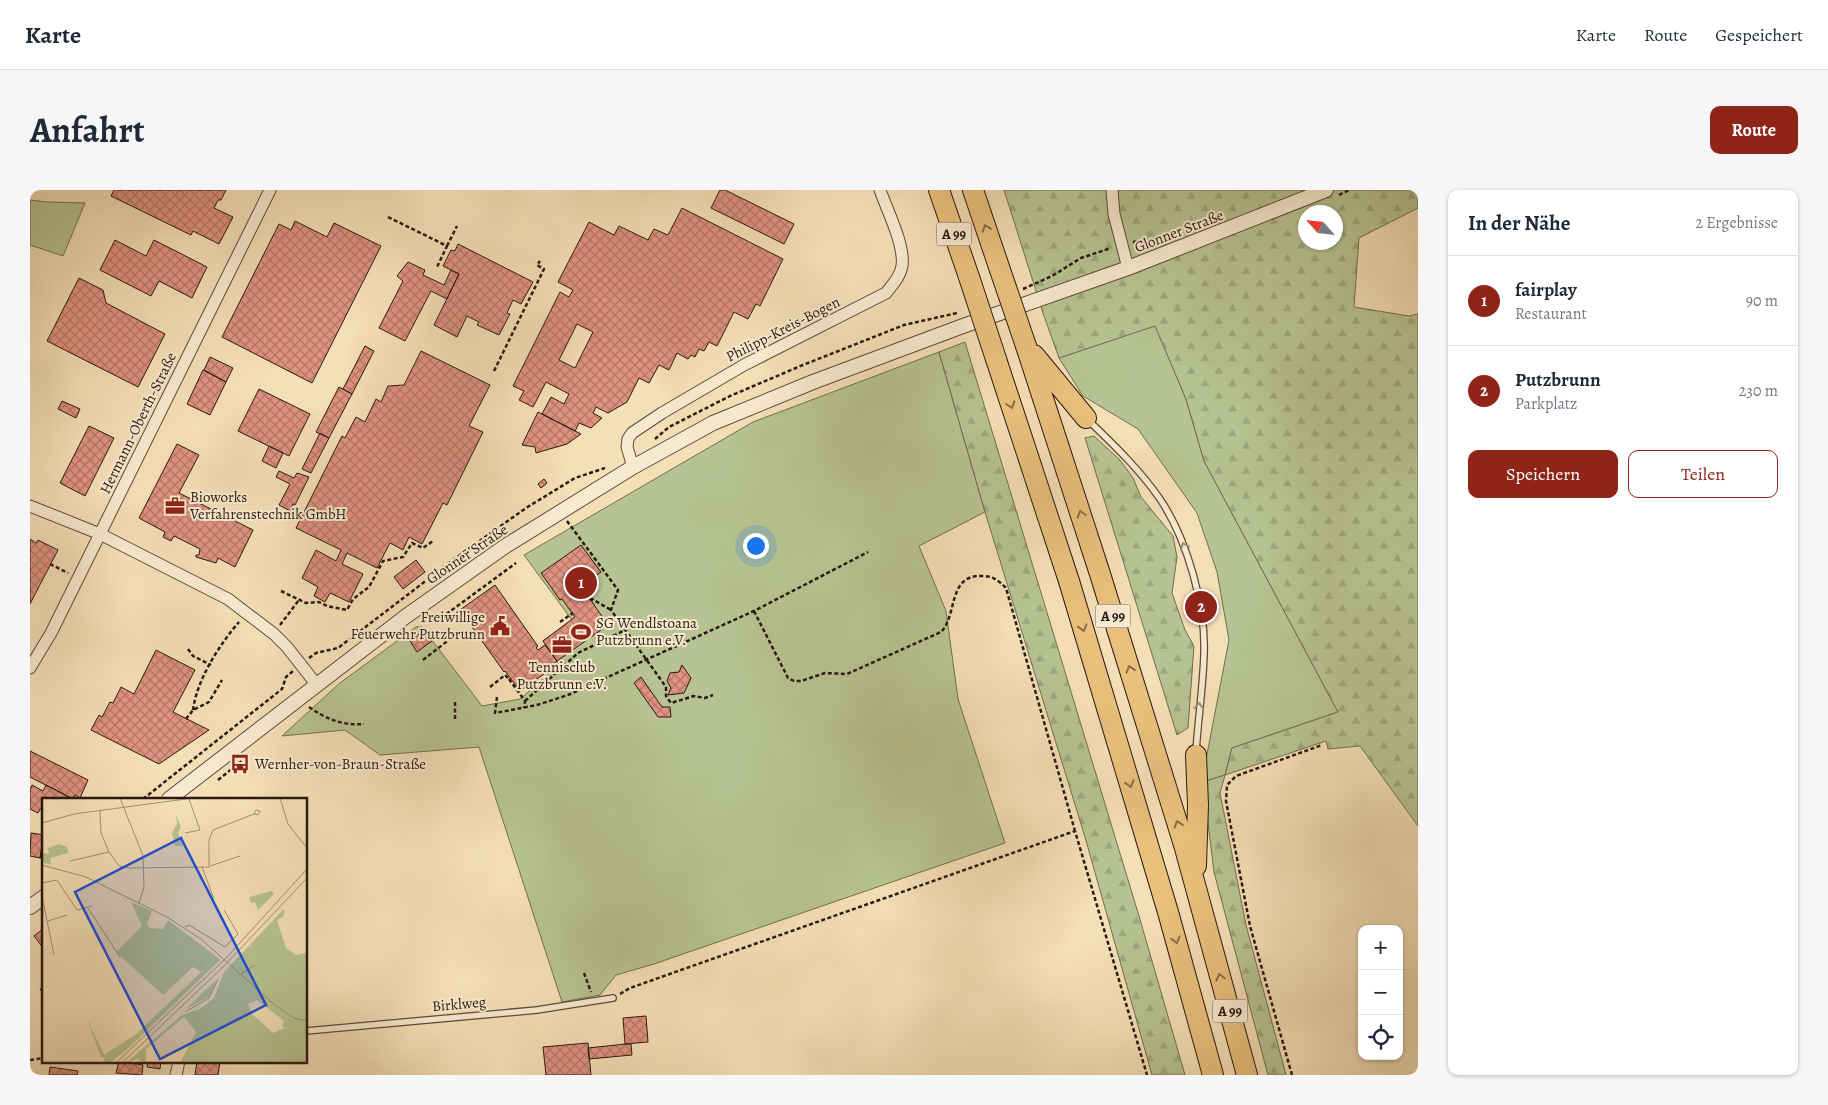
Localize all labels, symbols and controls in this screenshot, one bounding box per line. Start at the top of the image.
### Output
text: Karte [25,19,81,51]
text: Karte [1576,23,1616,47]
text: Route [1644,23,1687,47]
text: Gespeichert [1715,23,1803,47]
text: Anfahrt [30,106,145,154]
button: Route [1710,106,1798,154]
street label: Glonner Straße [1132,205,1227,257]
north arrow [1298,205,1343,250]
text: In der Nähe [1468,209,1570,237]
text: 2 Ergebnisse [1696,212,1778,234]
road number: A 99 [936,223,972,246]
one-way arrow [982,225,992,233]
text: fairplay [1515,277,1577,303]
text: 1 [1481,290,1487,312]
text: 90 m [1746,290,1778,312]
street label: Philipp-Kreis-Bogen [723,292,843,366]
text: Restaurant [1515,303,1587,325]
street label: Hermann-Oberth-Straße [95,349,181,497]
text: Putzbrunn [1515,367,1601,393]
text: 2 [1480,380,1488,402]
text: 230 m [1739,380,1778,402]
text: Parkplatz [1515,393,1577,415]
one-way arrow [1005,400,1015,409]
button: Speichern [1468,450,1618,498]
button: Teilen [1628,450,1778,498]
place label: Bioworks Verfahrenstechnik GmbH [189,487,347,524]
office icon: Bioworks Verfahrenstechnik GmbH [164,495,186,517]
one-way arrow [1077,510,1087,519]
street label: Glonner Straße [422,519,512,589]
your location [743,533,769,559]
one-way arrow [1179,542,1190,551]
pin: 1 [565,564,597,602]
pin: 2 [1185,588,1217,626]
road number: A 99 [1096,604,1130,628]
place label: Freiwillige Feuerwehr Putzbrunn [351,607,485,644]
place label: SG Wendlstoana Putzbrunn e.V. [596,613,697,650]
public building icon: Freiwillige Feuerwehr Putzbrunn [489,615,511,637]
sports icon: SG Wendlstoana Putzbrunn e.V. [570,621,592,643]
one-way arrow [1078,624,1088,632]
office icon: Tennisclub Putzbrunn e.V. [551,634,573,656]
place label: Tennisclub Putzbrunn e.V. [517,657,607,694]
one-way arrow [1125,665,1135,674]
one-way arrow [1193,702,1204,710]
bus stop icon: Wernher-von-Braun-Straße [229,753,251,775]
place label: Wernher-von-Braun-Straße [254,754,426,774]
one-way arrow [1124,779,1134,787]
inset map [42,798,308,1062]
one-way arrow [1173,821,1183,829]
map controls [1358,925,1403,1060]
button: + [1358,925,1403,970]
one-way arrow [1170,935,1181,944]
button: − [1358,970,1403,1015]
one-way arrow [1216,974,1226,982]
street label: Birklweg [431,992,487,1016]
road number: A 99 [1212,999,1248,1022]
button: locate [1358,1015,1403,1060]

